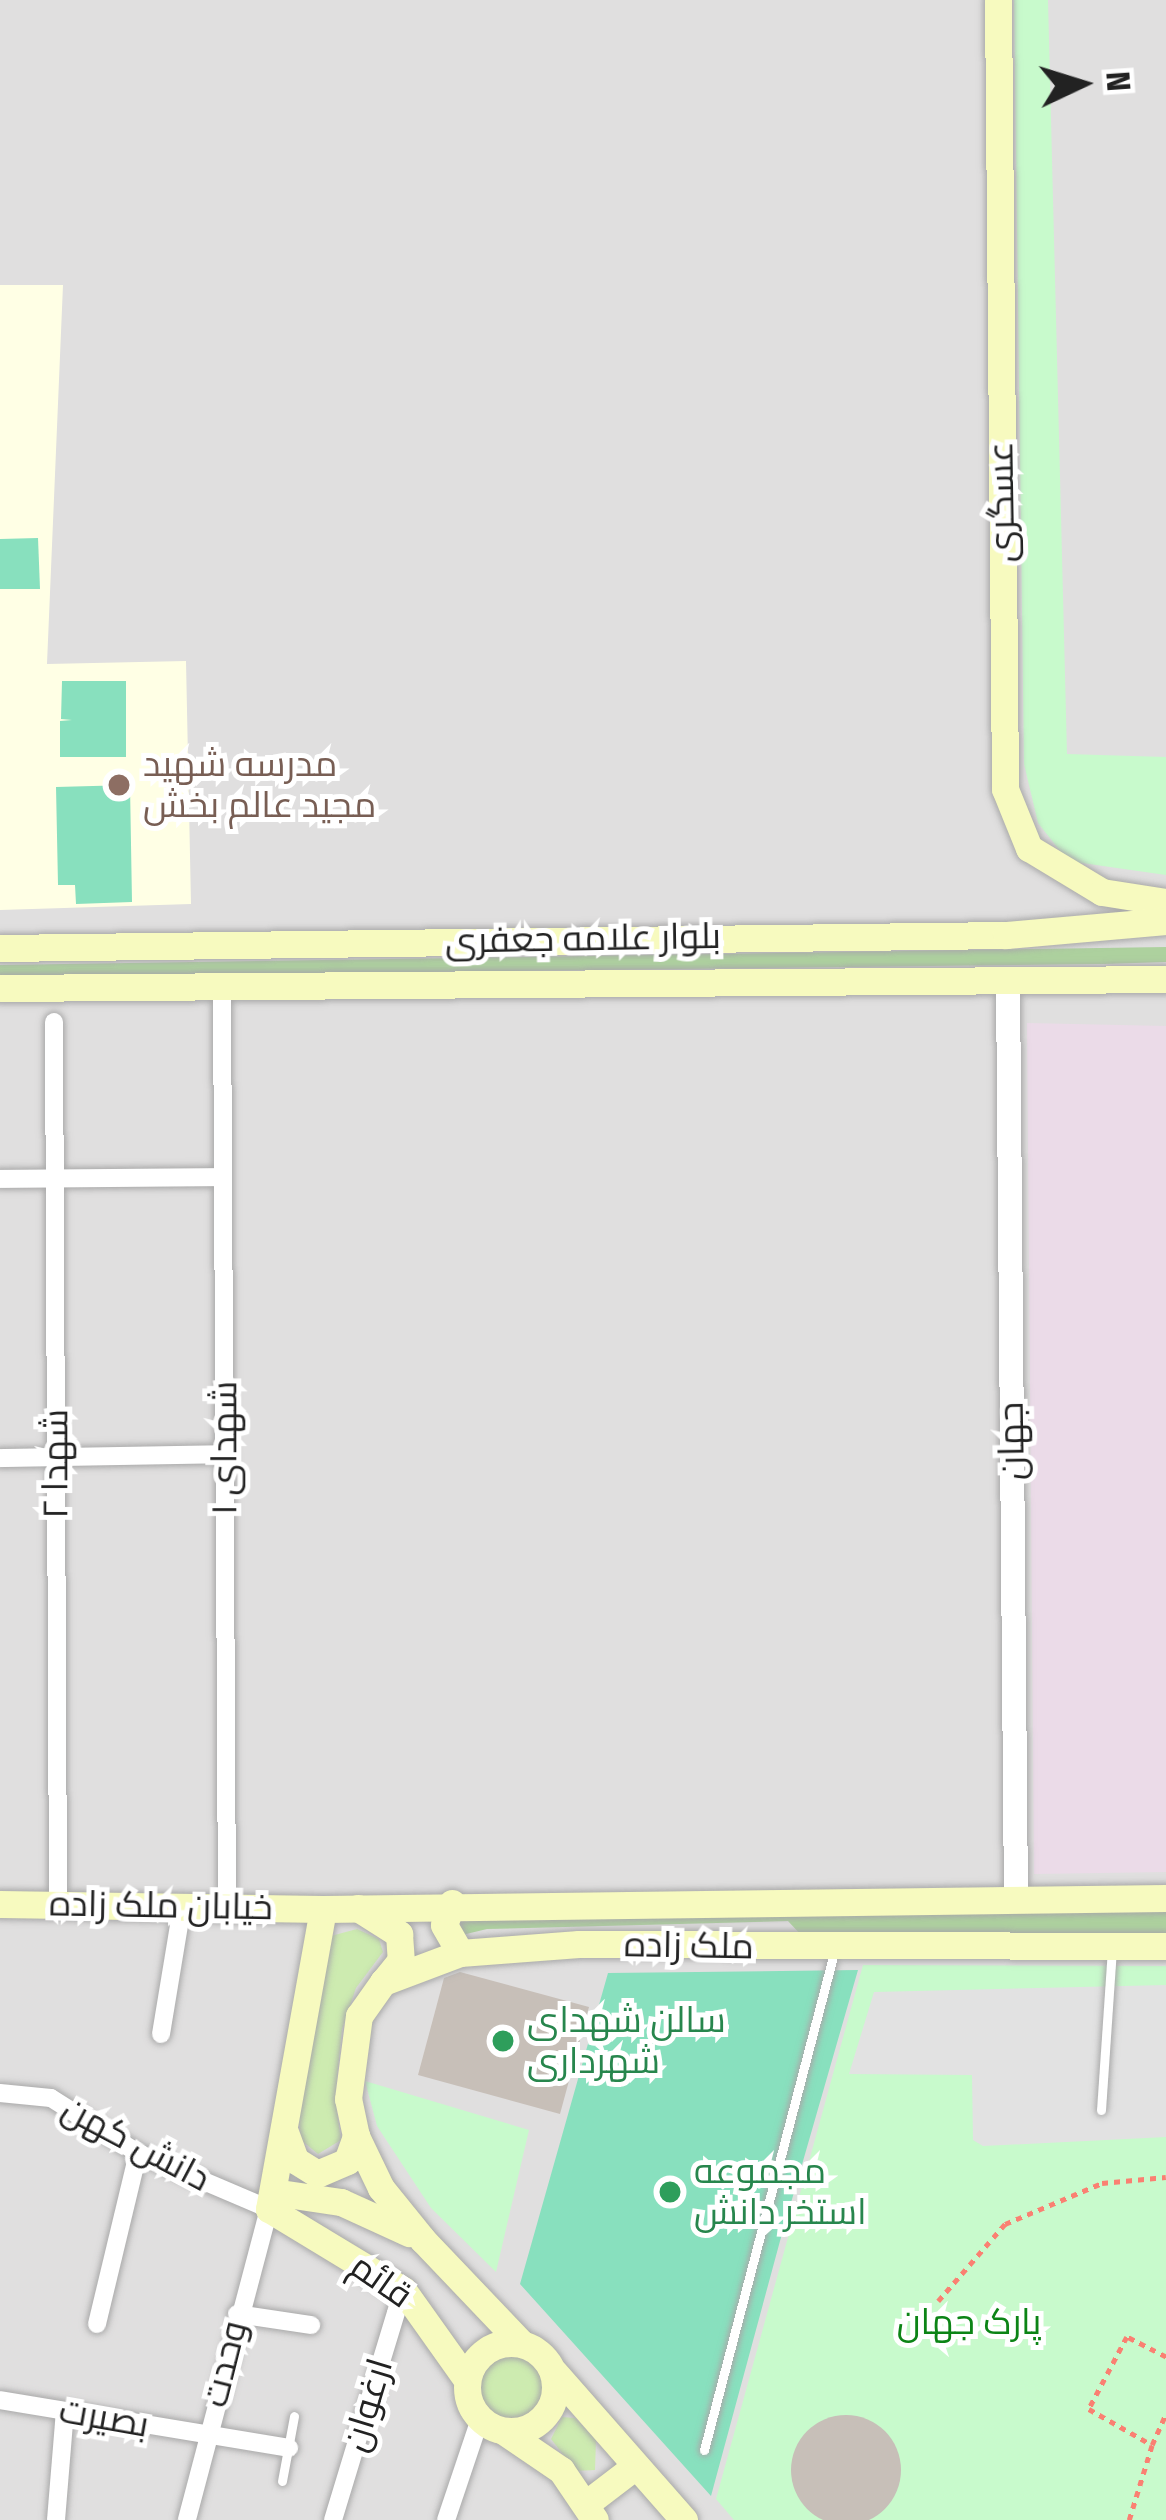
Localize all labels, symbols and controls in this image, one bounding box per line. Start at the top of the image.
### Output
north arrow [1022,24,1142,144]
text: N [1097,70,1139,93]
street label: عسگری [979,441,1025,563]
place label: مدرسه شهید مجید عالم بخش [143,742,376,827]
marker: مدرسه شهید مجید عالم بخش [106,772,132,798]
street label: بلوار علامه جعفری [445,915,721,963]
street label: شهدای ۱ [203,1381,247,1515]
street label: جهان [990,1401,1034,1481]
street label: شهدا ۲ [34,1409,78,1519]
street label: خیابان ملک زاده [49,1882,273,1930]
street label: ملک زاده [624,1923,754,1969]
place label: سالن شهدای شهرداری [527,1998,726,2083]
marker: سالن شهدای شهرداری [490,2028,516,2054]
street label: دانش کهن [55,2087,217,2201]
place label: مجموعه استخر دانش [694,2149,867,2234]
marker: مجموعه استخر دانش [657,2179,683,2205]
street label: قائم [342,2244,420,2318]
park label: پارک جهان [897,2301,1041,2345]
street label: وحدت [193,2316,257,2412]
street label: ارغوان [333,2353,403,2457]
street label: بصیرت [56,2389,152,2447]

